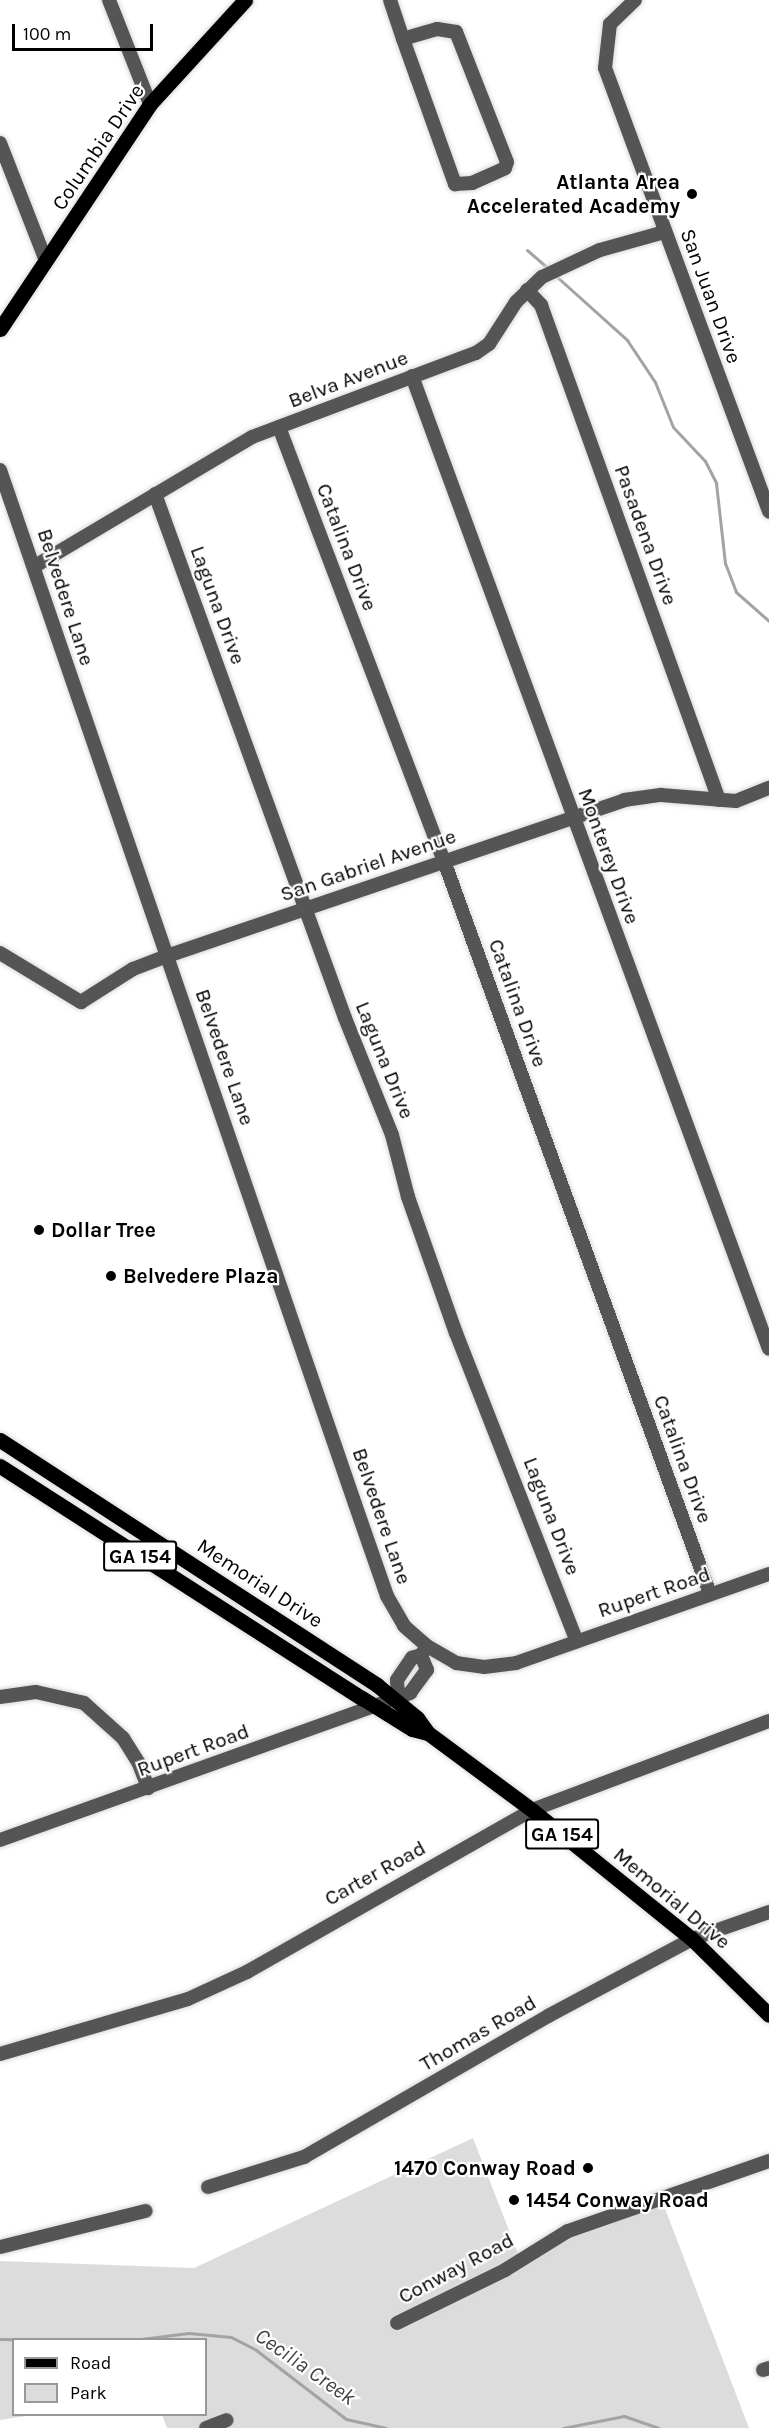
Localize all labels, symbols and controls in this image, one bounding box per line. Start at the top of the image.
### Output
scale bar [15,12,156,50]
text: 100 m [23,23,71,45]
street label: Columbia Drive [46,79,150,215]
place label: Atlanta Area Accelerated Academy [467,169,680,219]
marker: Atlanta Area Accelerated Academy [685,187,699,201]
street label: San Juan Drive [675,225,747,367]
street label: Belva Avenue [285,345,411,413]
street label: Pasadena Drive [609,461,683,609]
street label: Catalina Drive [311,480,383,614]
street label: Belvedere Lane [32,525,100,669]
street label: Laguna Drive [185,542,251,668]
street label: Monterey Drive [573,785,645,927]
street label: San Gabriel Avenue [277,823,459,907]
street label: Catalina Drive [483,936,553,1070]
street label: Belvedere Lane [190,986,260,1128]
street label: Laguna Drive [350,998,420,1122]
place label: Dollar Tree [51,1217,156,1243]
marker: Dollar Tree [32,1223,46,1237]
place label: Belvedere Plaza [123,1263,278,1289]
marker: Belvedere Plaza [104,1269,118,1283]
street label: Catalina Drive [648,1392,718,1526]
street label: Belvedere Lane [347,1445,417,1587]
street label: Laguna Drive [518,1454,586,1578]
street label: Memorial Drive [192,1533,328,1633]
road number: GA 154 [102,1539,178,1573]
street label: Rupert Road [594,1561,714,1623]
street label: Rupert Road [134,1718,252,1782]
road number: GA 154 [524,1817,600,1851]
street label: Carter Road [320,1835,430,1911]
street label: Memorial Drive [608,1842,736,1954]
street label: Thomas Road [415,1990,541,2076]
place label: 1470 Conway Road [394,2155,576,2181]
marker: 1470 Conway Road [581,2161,595,2175]
place label: 1454 Conway Road [526,2187,709,2213]
marker: 1454 Conway Road [507,2193,521,2207]
street label: Conway Road [394,2227,518,2309]
water label: Cecilia Creek [250,2323,360,2411]
legend [12,2338,207,2416]
text: Road [70,2352,111,2374]
text: Park [70,2382,107,2404]

